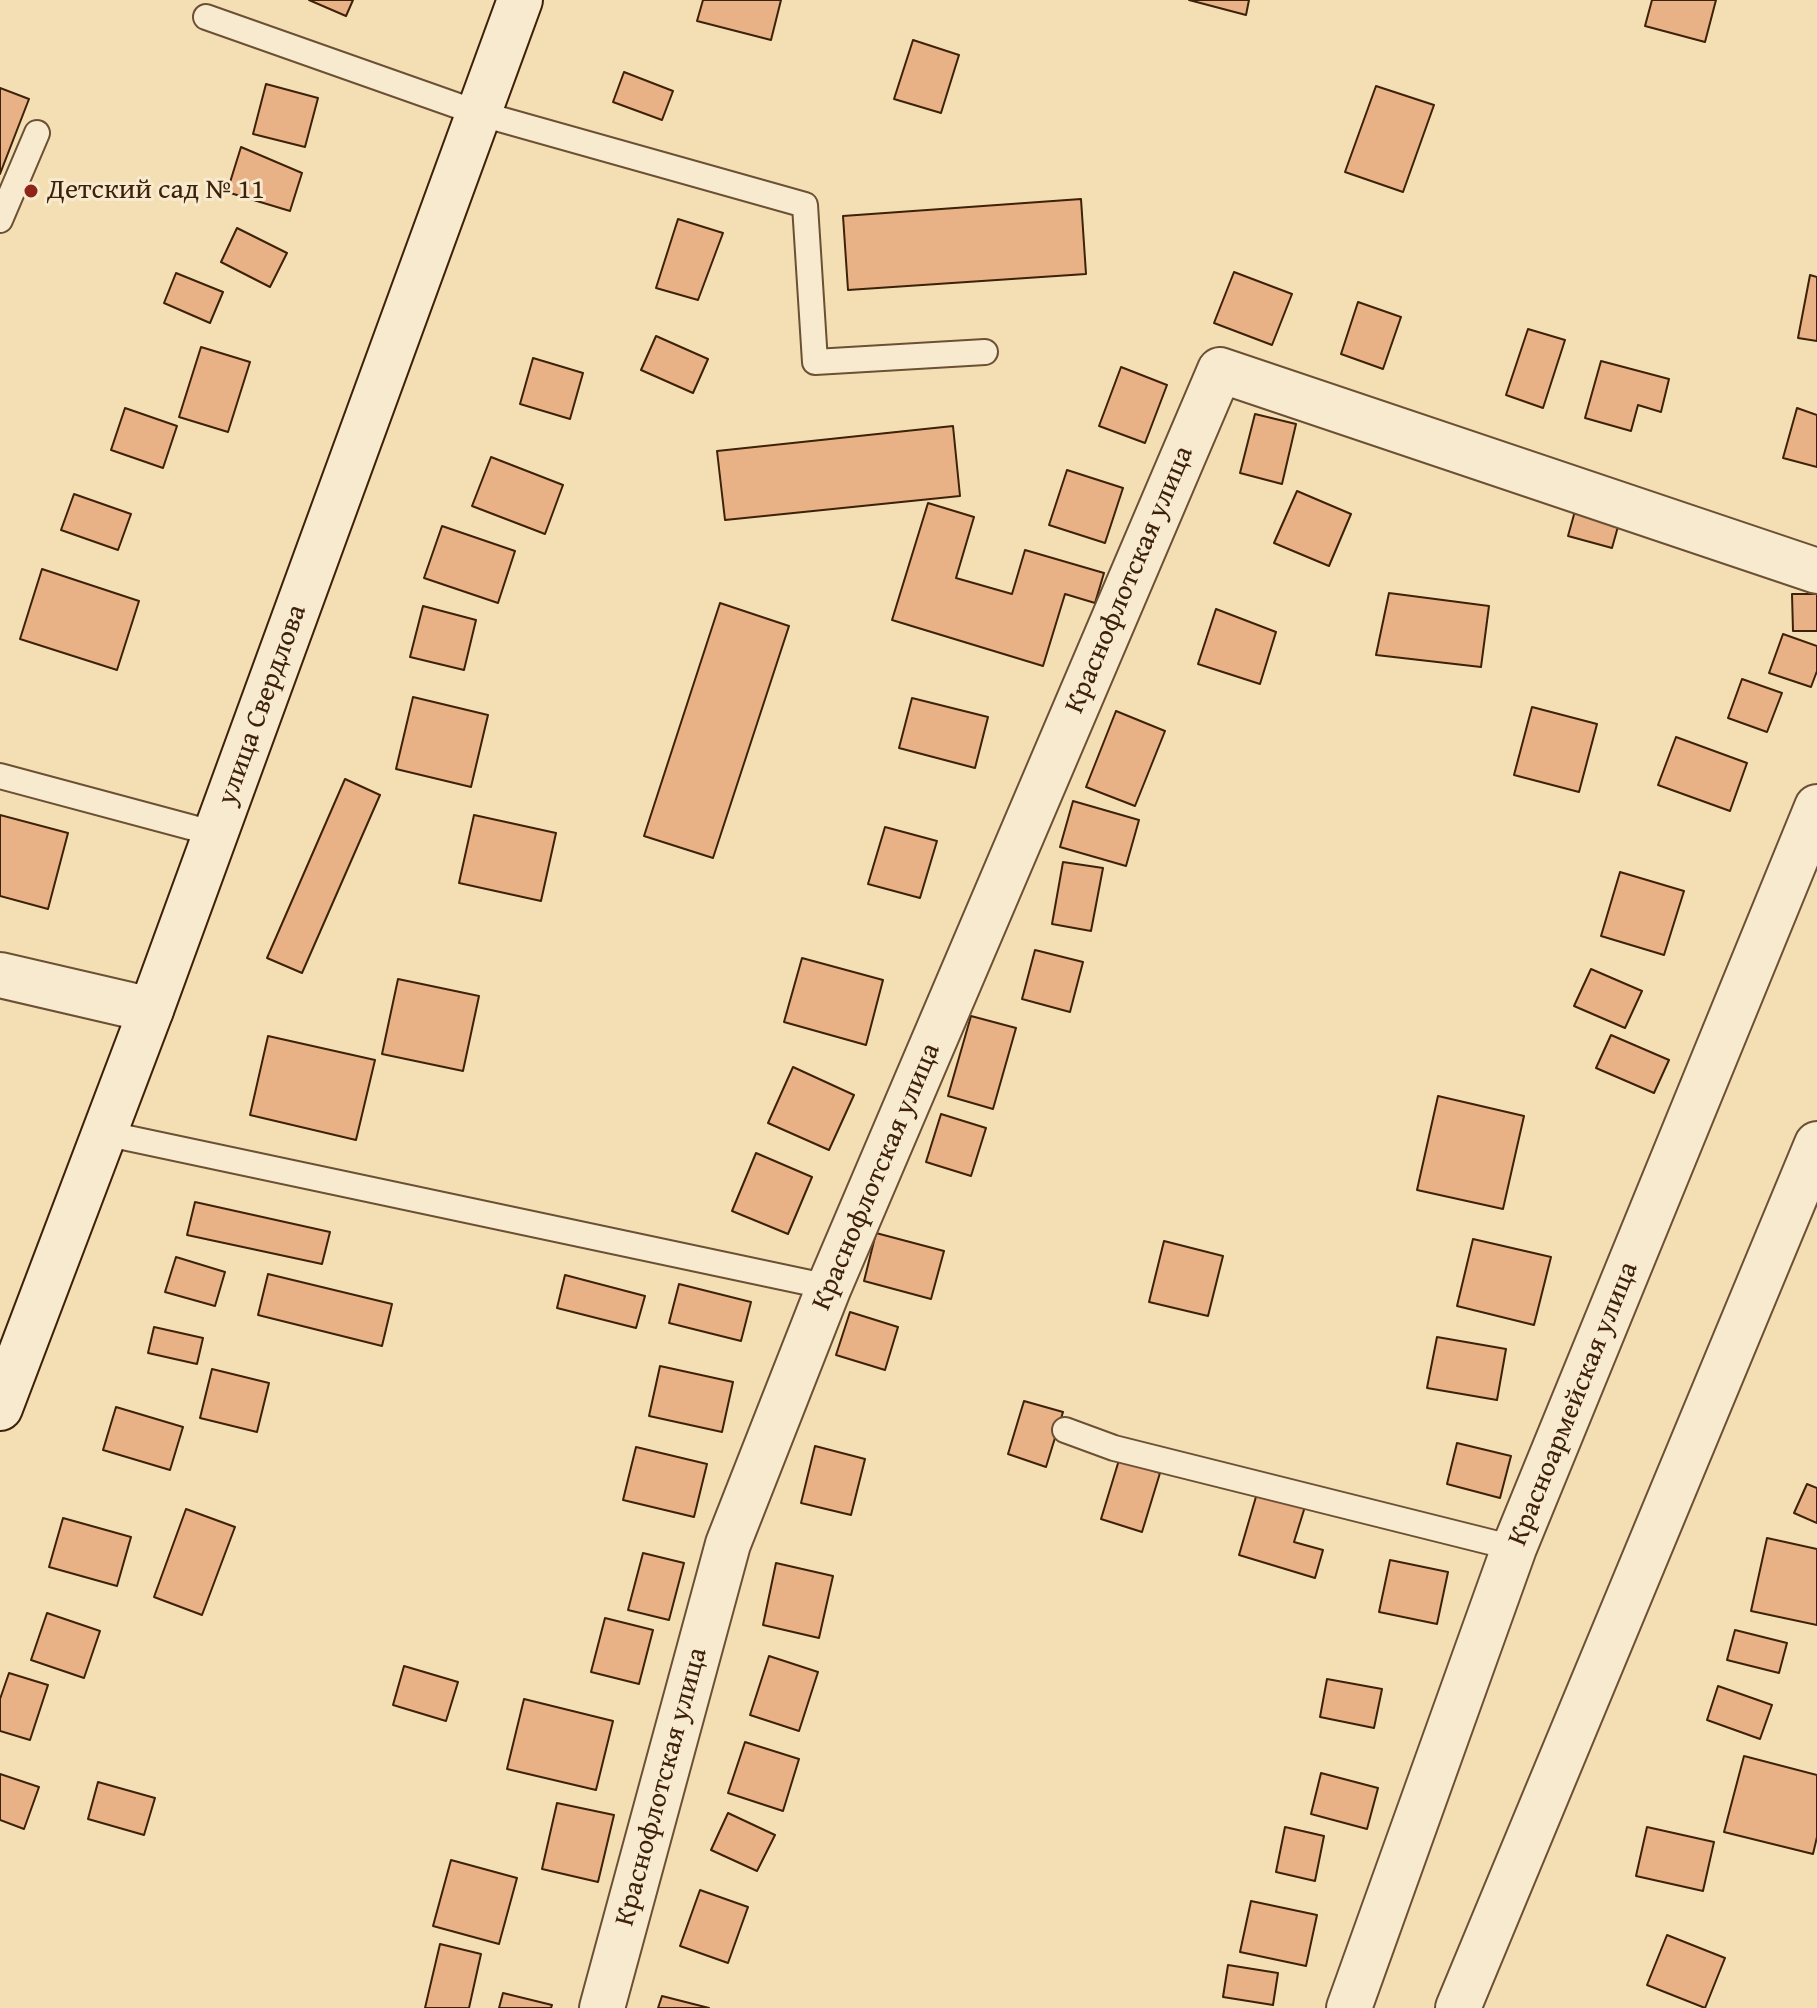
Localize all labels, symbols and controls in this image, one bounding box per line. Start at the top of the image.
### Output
place label: Детский сад № 11 [47,174,265,208]
marker: Детский сад № 11 [22,182,40,200]
street label: Краснофлотская улица [1058,441,1202,719]
street label: улица Свердлова [211,600,315,810]
street label: Краснофлотская улица [805,1038,949,1316]
street label: Красноармейская улица [1502,1257,1646,1551]
street label: Краснофлотская улица [609,1644,715,1930]

